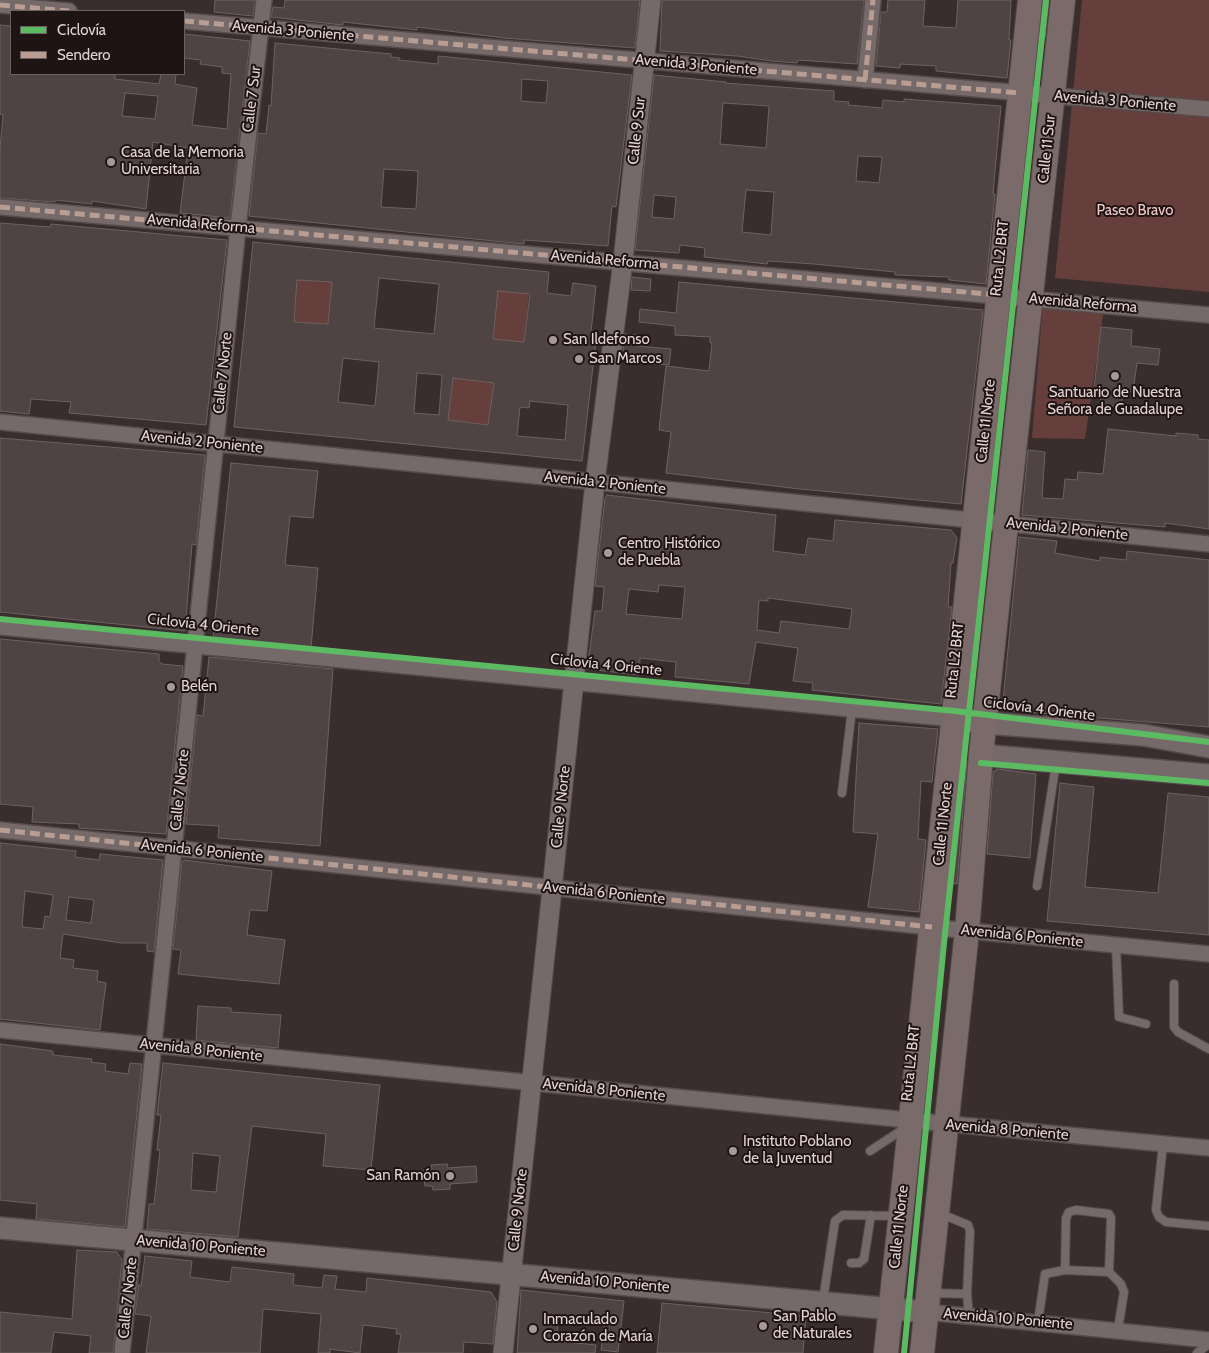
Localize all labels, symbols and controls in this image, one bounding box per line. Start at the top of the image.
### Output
legend [10,10,185,75]
street label: Avenida 3 Poniente [231,17,355,45]
text: Ciclovía [57,21,106,39]
text: Sendero [57,46,111,64]
street label: Avenida 3 Poniente [634,51,758,79]
street label: Calle 7 Sur [239,65,265,133]
street label: Avenida 3 Poniente [1053,87,1177,115]
street label: Calle 9 Sur [625,96,649,166]
street label: Calle 11 Sur [1034,114,1060,184]
place label: Casa de la Memoria Universitaria [121,144,244,179]
marker: Casa de la Memoria Universitaria [105,156,117,168]
park label: Paseo Bravo [1096,202,1174,220]
street label: Avenida Reforma [146,210,256,238]
street label: Ruta L2 BRT [987,219,1013,297]
street label: Avenida Reforma [550,246,660,274]
street label: Avenida Reforma [1028,289,1138,317]
place label: San Ildefonso [563,331,650,349]
street label: Calle 7 Norte [210,332,236,414]
marker: San Ildefonso [547,334,559,346]
place label: San Marcos [589,350,662,368]
marker: San Marcos [573,353,585,365]
marker: Santuario de Nuestra Señora de Guadalupe [1109,370,1121,382]
street label: Calle 11 Norte [973,378,999,464]
place label: Santuario de Nuestra Señora de Guadalupe [1047,384,1183,419]
street label: Avenida 2 Poniente [140,427,264,457]
street label: Avenida 2 Poniente [543,468,667,498]
street label: Avenida 2 Poniente [1005,514,1129,544]
place label: Centro Histórico de Puebla [618,535,720,570]
marker: Centro Histórico de Puebla [602,547,614,559]
street label: Ciclovía 4 Oriente [146,610,260,640]
street label: Ruta L2 BRT [942,621,968,699]
street label: Ciclovía 4 Oriente [549,650,663,680]
place label: Belén [181,678,217,696]
marker: Belén [165,681,177,693]
street label: Ciclovía 4 Oriente [982,693,1096,725]
street label: Calle 7 Norte [167,749,193,831]
street label: Calle 9 Norte [548,765,574,849]
street label: Calle 11 Norte [930,781,956,867]
street label: Avenida 6 Poniente [140,836,264,866]
street label: Avenida 6 Poniente [542,878,666,908]
street label: Avenida 6 Poniente [960,921,1084,951]
street label: Ruta L2 BRT [898,1024,924,1102]
street label: Avenida 8 Poniente [139,1035,263,1065]
street label: Avenida 8 Poniente [542,1075,666,1105]
street label: Avenida 8 Poniente [945,1116,1069,1144]
place label: Instituto Poblano de la Juventud [743,1133,851,1168]
marker: Instituto Poblano de la Juventud [727,1145,739,1157]
place label: San Ramón [366,1167,440,1185]
street label: Calle 9 Norte [505,1168,531,1252]
marker: San Ramón [444,1170,456,1182]
street label: Calle 11 Norte [886,1184,912,1270]
street label: Avenida 10 Poniente [136,1231,266,1261]
street label: Calle 7 Norte [115,1257,141,1339]
street label: Avenida 10 Poniente [540,1267,670,1297]
street label: Avenida 10 Poniente [943,1304,1073,1334]
place label: San Pablo de Naturales [773,1308,852,1343]
place label: Inmaculado Corazón de María [543,1311,653,1346]
marker: San Pablo de Naturales [757,1320,769,1332]
marker: Inmaculado Corazón de María [527,1323,539,1335]

